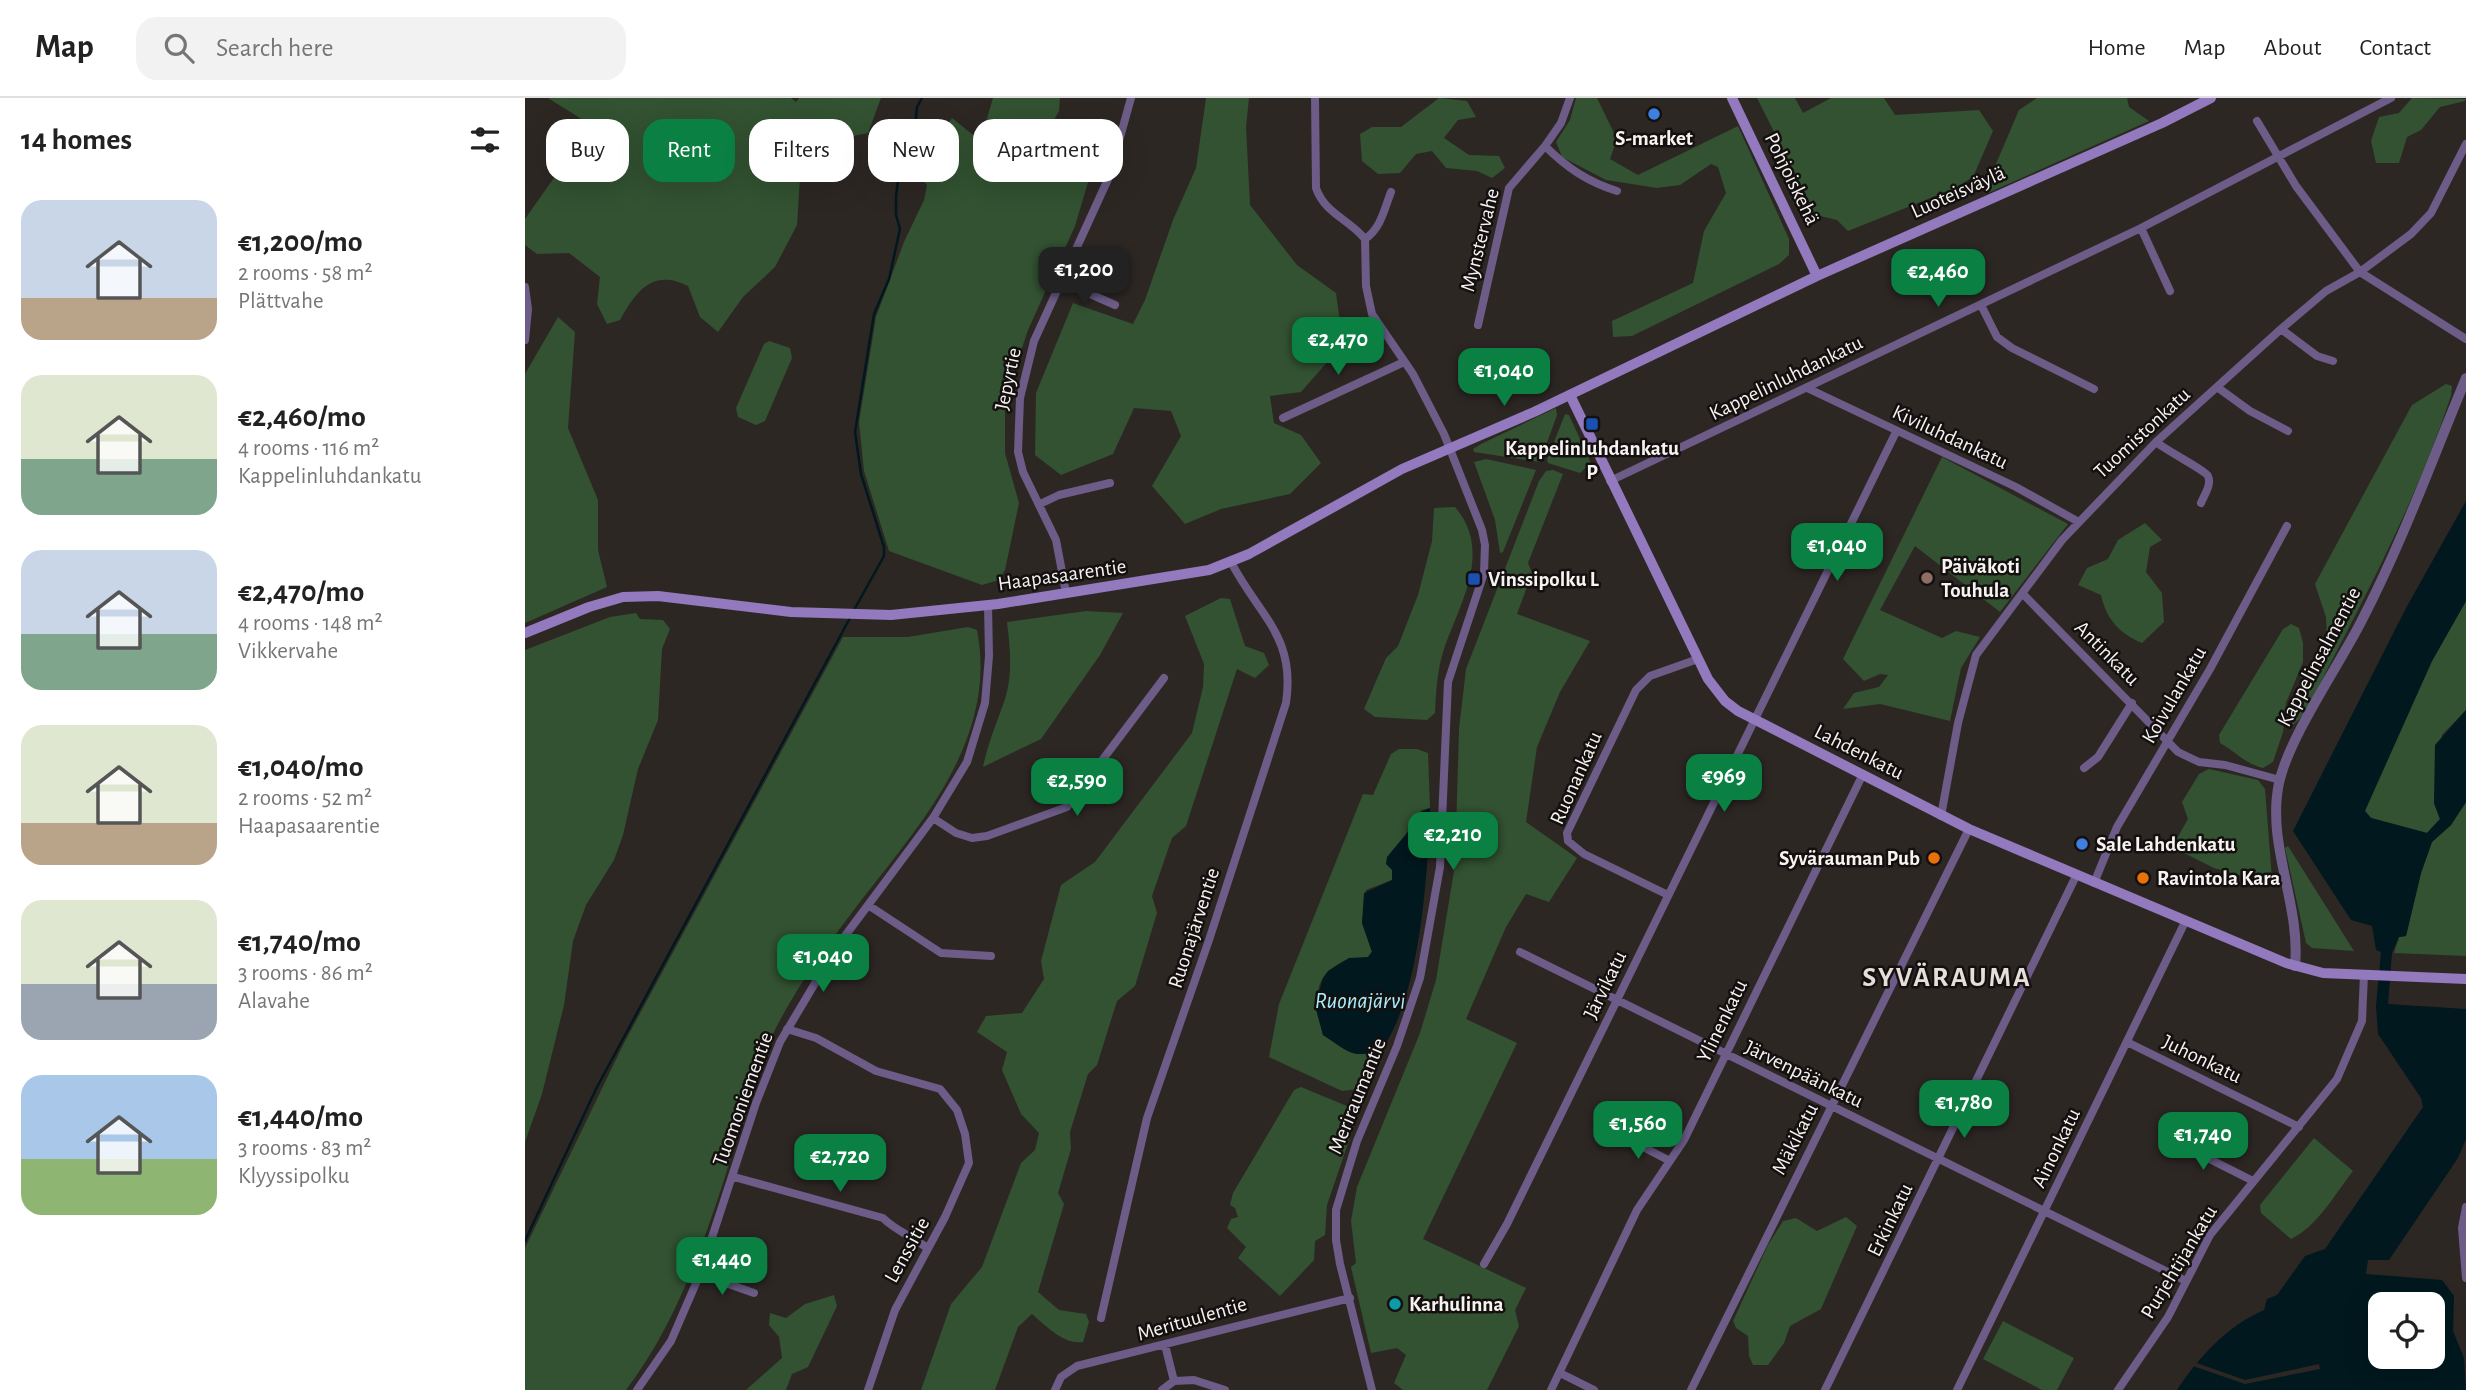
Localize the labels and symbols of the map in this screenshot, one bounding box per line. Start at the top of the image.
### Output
marker: S-market [1646,106,1662,122]
place label: S-market [1615,128,1693,149]
street label: Pohjoiskehä [1761,130,1823,229]
street label: Luoteisväylä [1908,162,2008,222]
street label: Mynstervahe [1457,186,1503,294]
pin: €1,200 [1027,248,1141,307]
pin: €2,460 [1881,250,1995,309]
pin: €2,470 [1281,317,1395,377]
street label: Kappelinluhdankatu [1706,332,1866,424]
street label: Jepyrtie [991,346,1025,412]
pin: €1,040 [1447,348,1561,408]
street label: Tuomistonkatu [2090,383,2194,483]
street label: Kiviluhdankatu [1889,401,2011,473]
marker: Kappelinluhdankatu P [1584,416,1600,432]
place label: Kappelinluhdankatu P [1505,438,1679,483]
pin: €1,040 [1780,524,1894,583]
street label: Haapasaarentie [996,556,1128,594]
place label: Päiväkoti Touhula [1941,556,2020,601]
place label: Vinssipolku L [1488,569,1600,590]
marker: Päiväkoti Touhula [1919,570,1935,586]
marker: Vinssipolku L [1466,571,1482,587]
street label: Kappelinsalmentie [2273,584,2365,730]
street label: Antinkatu [2071,617,2143,689]
street label: Koivulankatu [2138,643,2210,747]
street label: Lahdenkatu [1811,721,1907,784]
street label: Ruonankatu [1546,728,1606,828]
pin: €969 [1683,754,1765,814]
pin: €2,590 [1020,758,1134,818]
pin: €2,210 [1396,812,1510,872]
place label: Sale Lahdenkatu [2096,834,2236,855]
marker: Sale Lahdenkatu [2074,836,2090,852]
place label: Syvärauman Pub [1779,848,1920,869]
marker: Syvärauman Pub [1926,850,1942,866]
street label: Ruonajärventie [1165,865,1223,991]
place label: Ravintola Kara [2157,868,2280,889]
marker: Ravintola Kara [2135,870,2151,886]
pin: €1,040 [766,934,880,994]
street label: Järvikatu [1580,947,1631,1022]
district label: SYVÄRAUMA [1862,962,2032,992]
street label: Ylinenkatu [1693,976,1751,1066]
water label: Ruonajärvi [1315,990,1405,1013]
street label: Tuomoniementie [709,1029,777,1169]
street label: Juhonkatu [2159,1031,2245,1087]
street label: Meriraumantie [1324,1035,1390,1157]
street label: Järvenpäänkatu [1742,1036,1867,1112]
pin: €1,780 [1907,1080,2021,1140]
street label: Mäkikatu [1768,1100,1822,1178]
pin: €1,560 [1581,1102,1695,1161]
street label: Ainonkatu [2028,1105,2084,1191]
pin: €1,740 [2146,1112,2260,1172]
pin: €2,720 [783,1134,897,1194]
street label: Erkinkatu [1863,1180,1917,1260]
street label: Purjehtijankatu [2137,1201,2221,1322]
street label: Lenssitie [881,1214,933,1286]
pin: €1,440 [665,1238,779,1297]
street label: Merituulentie [1135,1293,1249,1345]
place label: Karhulinna [1409,1294,1504,1315]
marker: Karhulinna [1387,1296,1403,1312]

